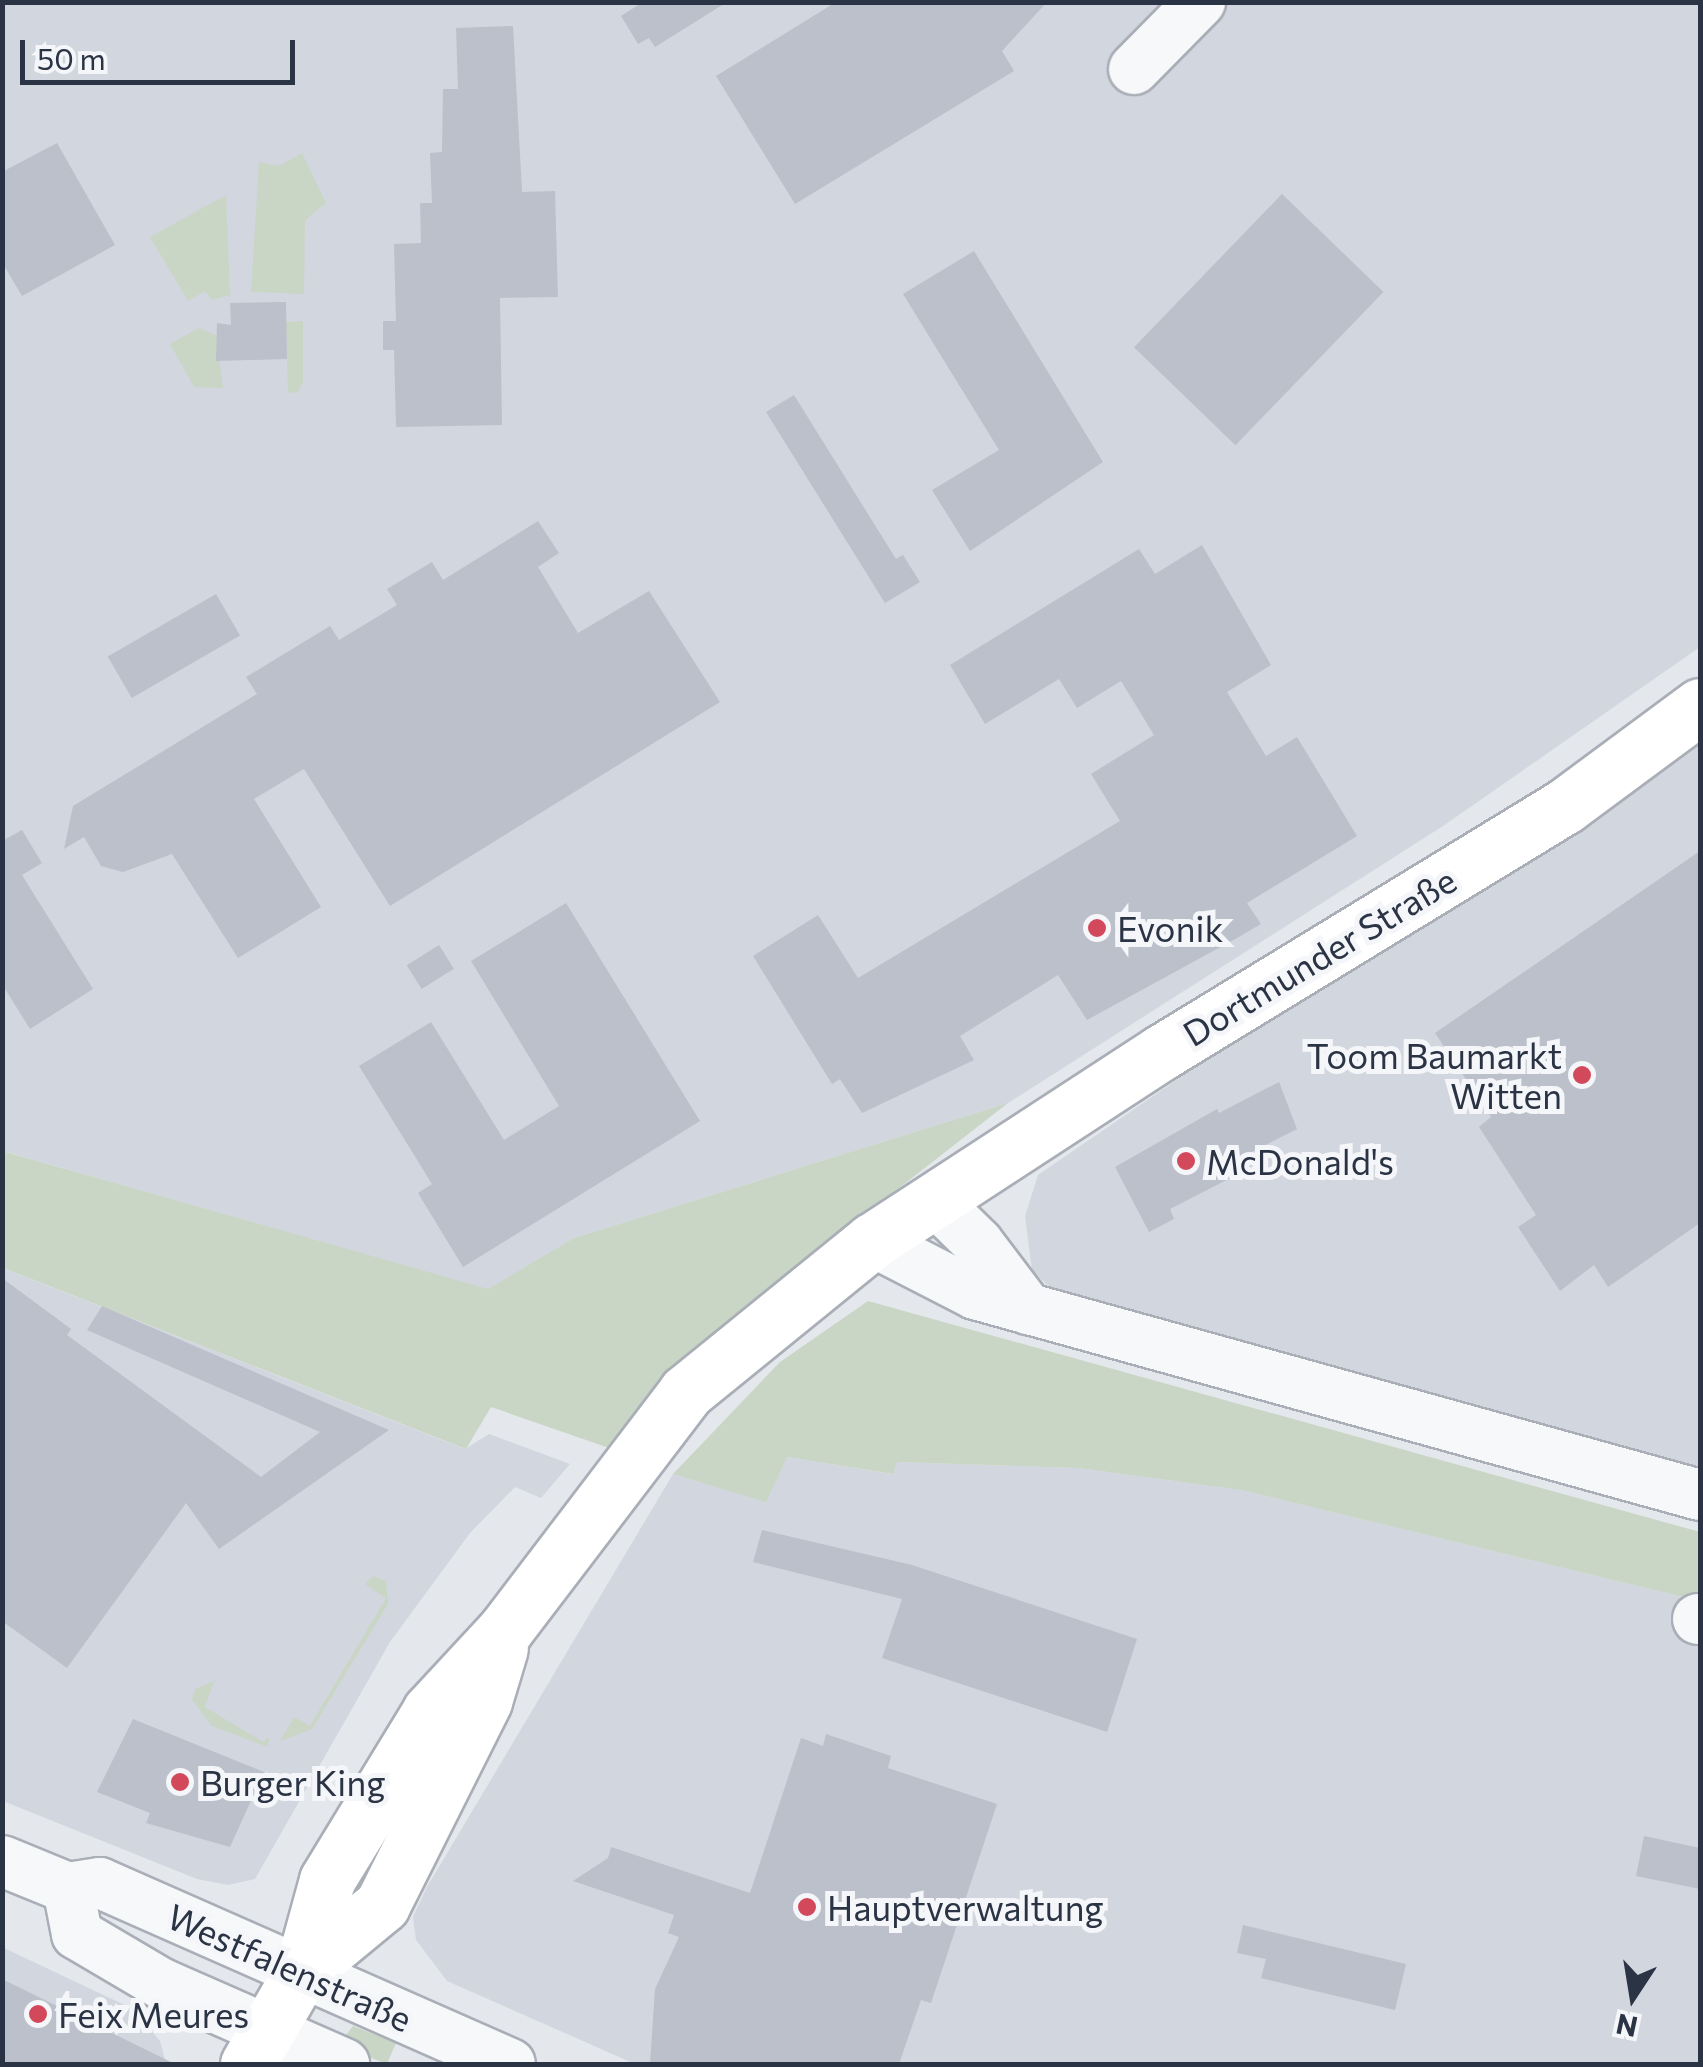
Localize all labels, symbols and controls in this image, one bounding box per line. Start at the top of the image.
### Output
scale bar [25,20,300,82]
text: 50 m [37,39,106,76]
street label: Dortmunder Straße [1175,858,1463,1054]
place label: Evonik [1117,907,1223,949]
marker: Evonik [1086,917,1108,939]
place label: Toom Baumarkt Witten [1307,1034,1562,1116]
marker: Toom Baumarkt Witten [1571,1064,1593,1086]
place label: McDonald's [1206,1140,1394,1182]
marker: McDonald's [1175,1150,1197,1172]
place label: Burger King [200,1761,385,1803]
marker: Burger King [169,1771,191,1793]
place label: Hauptverwaltung [827,1886,1103,1928]
street label: Westfalenstraße [161,1894,419,2040]
marker: Hauptverwaltung [796,1896,818,1918]
north arrow [1583,1947,1683,2047]
place label: Feix Meures [58,1993,249,2035]
marker: Feix Meures [27,2003,49,2025]
text: N [1613,2008,1641,2045]

